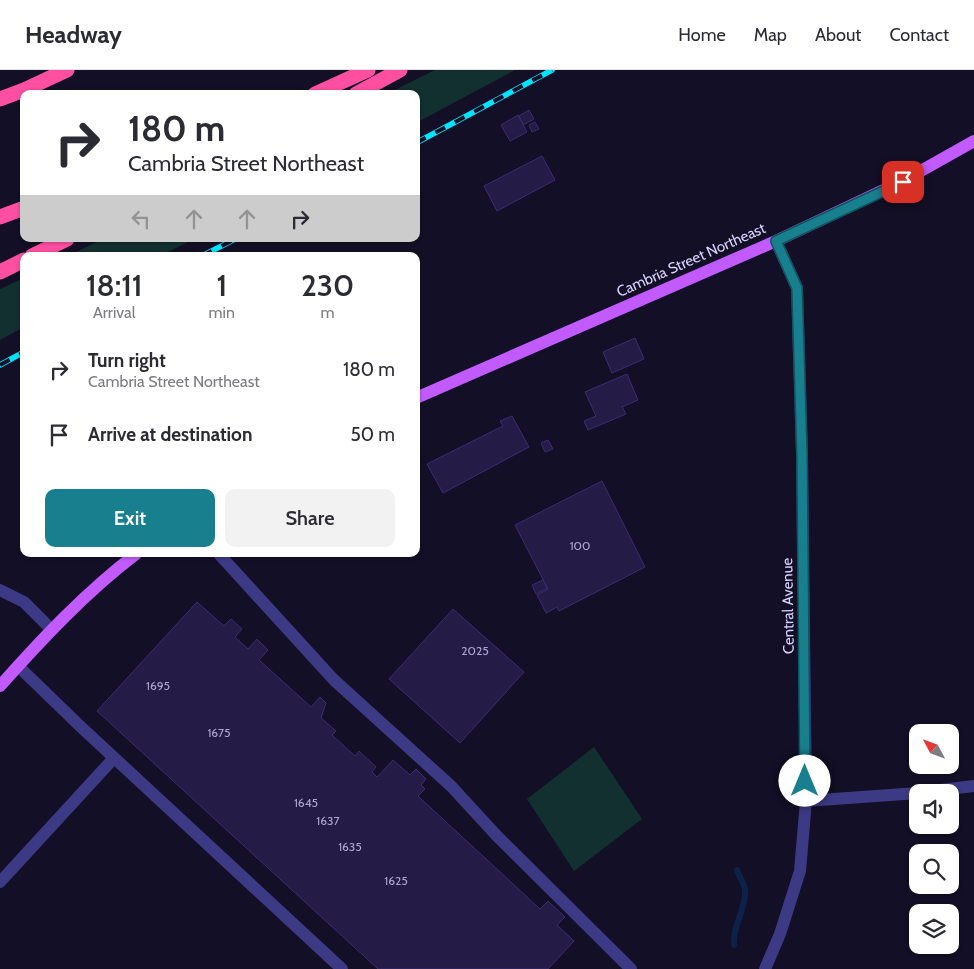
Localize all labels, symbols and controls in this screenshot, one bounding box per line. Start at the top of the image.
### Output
text: Headway [25,20,122,49]
text: Home [678,24,726,46]
text: Map [754,24,787,46]
text: About [815,24,861,46]
text: Contact [889,24,949,46]
text: 180 m [128,107,225,150]
icon: right [45,110,110,175]
text: Cambria Street Northeast [128,150,364,177]
pin [882,161,924,203]
icon: arrive [889,168,917,196]
icon: left [127,205,155,233]
icon: ahead [180,205,208,233]
icon: ahead [233,205,261,233]
icon: right [286,205,314,233]
street label: Cambria Street Northeast [614,219,768,301]
text: 18:11 [86,267,142,304]
text: 1 [216,267,227,304]
text: 230 [301,267,354,304]
text: Arrival [93,303,136,322]
text: min [209,303,235,322]
text: m [320,303,334,322]
text: Turn right [88,349,166,372]
icon: right [45,356,73,384]
text: 180 m [343,358,395,381]
text: Cambria Street Northeast [88,372,260,391]
icon: arrive [45,421,73,449]
text: Arrive at destination [88,423,252,446]
text: 50 m [351,423,395,446]
button: Exit [45,489,215,547]
button: Share [225,489,395,547]
house number: 100 [570,538,590,553]
street label: Central Avenue [778,557,798,654]
house number: 2025 [461,643,489,658]
house number: 1695 [146,678,170,693]
north arrow [909,724,959,774]
map controls [909,724,959,954]
house number: 1675 [207,725,231,740]
position arrow [778,754,830,806]
button: sound [909,784,959,834]
house number: 1645 [294,795,318,810]
house number: 1637 [316,813,340,828]
house number: 1635 [338,839,362,854]
button: search [909,844,959,894]
house number: 1625 [384,873,408,888]
button: layers [909,904,959,954]

